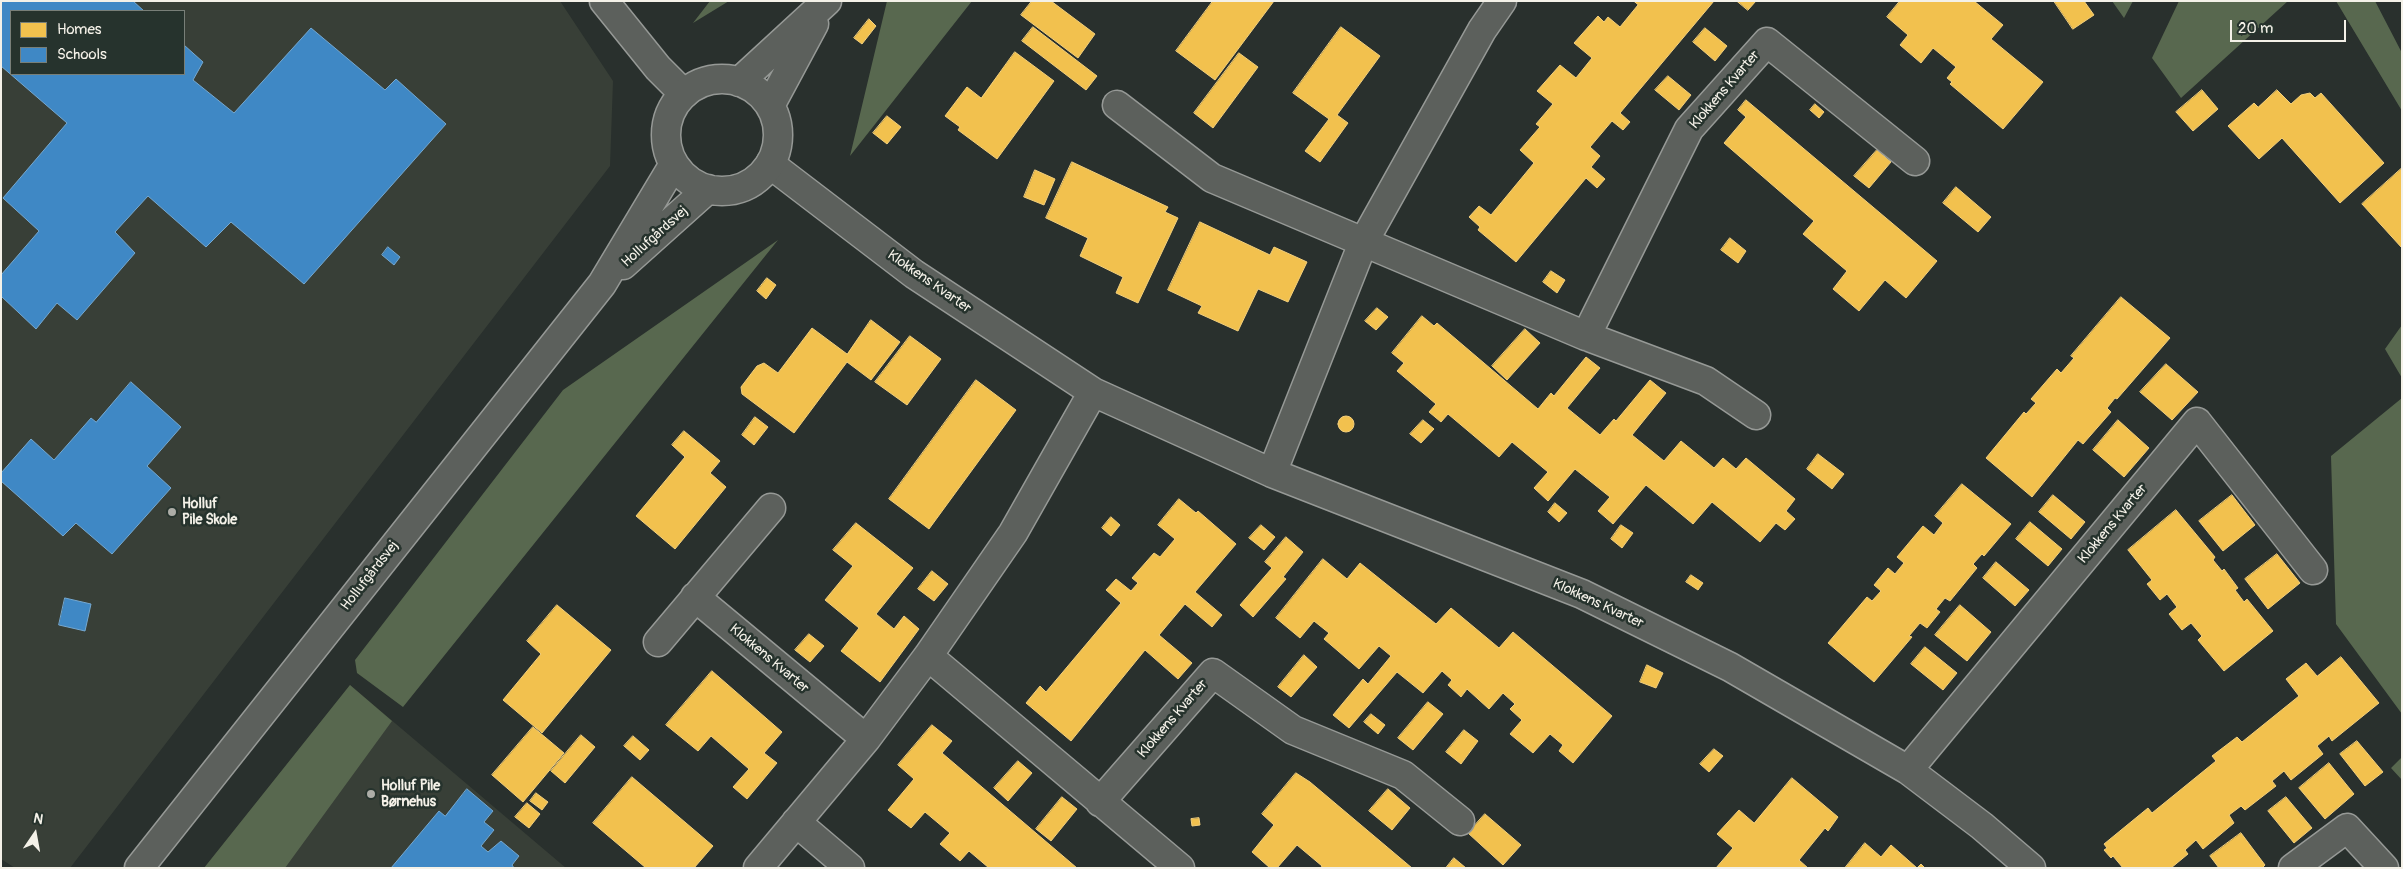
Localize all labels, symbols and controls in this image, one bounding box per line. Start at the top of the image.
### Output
legend [10,10,185,75]
scale bar [2233,10,2349,42]
text: 20 m [2238,19,2273,38]
text: Homes [57,20,102,39]
text: Schools [57,45,107,64]
street label: Klokkens Kvarter [1686,47,1764,133]
street label: Hollufgårdsvej [618,203,692,271]
street label: Klokkens Kvarter [884,247,974,317]
street label: Klokkens Kvarter [2075,481,2151,567]
place label: Holluf Pile Skole [182,496,237,528]
marker: Holluf Pile Skole [166,506,178,518]
street label: Hollufgårdsvej [338,538,402,614]
street label: Klokkens Kvarter [1550,576,1646,632]
street label: Klokkens Kvarter [726,621,812,697]
street label: Klokkens Kvarter [1134,676,1212,762]
place label: Holluf Pile Børnehus [381,778,440,810]
marker: Holluf Pile Børnehus [365,788,377,800]
north arrow [10,809,60,859]
text: N [32,810,45,828]

